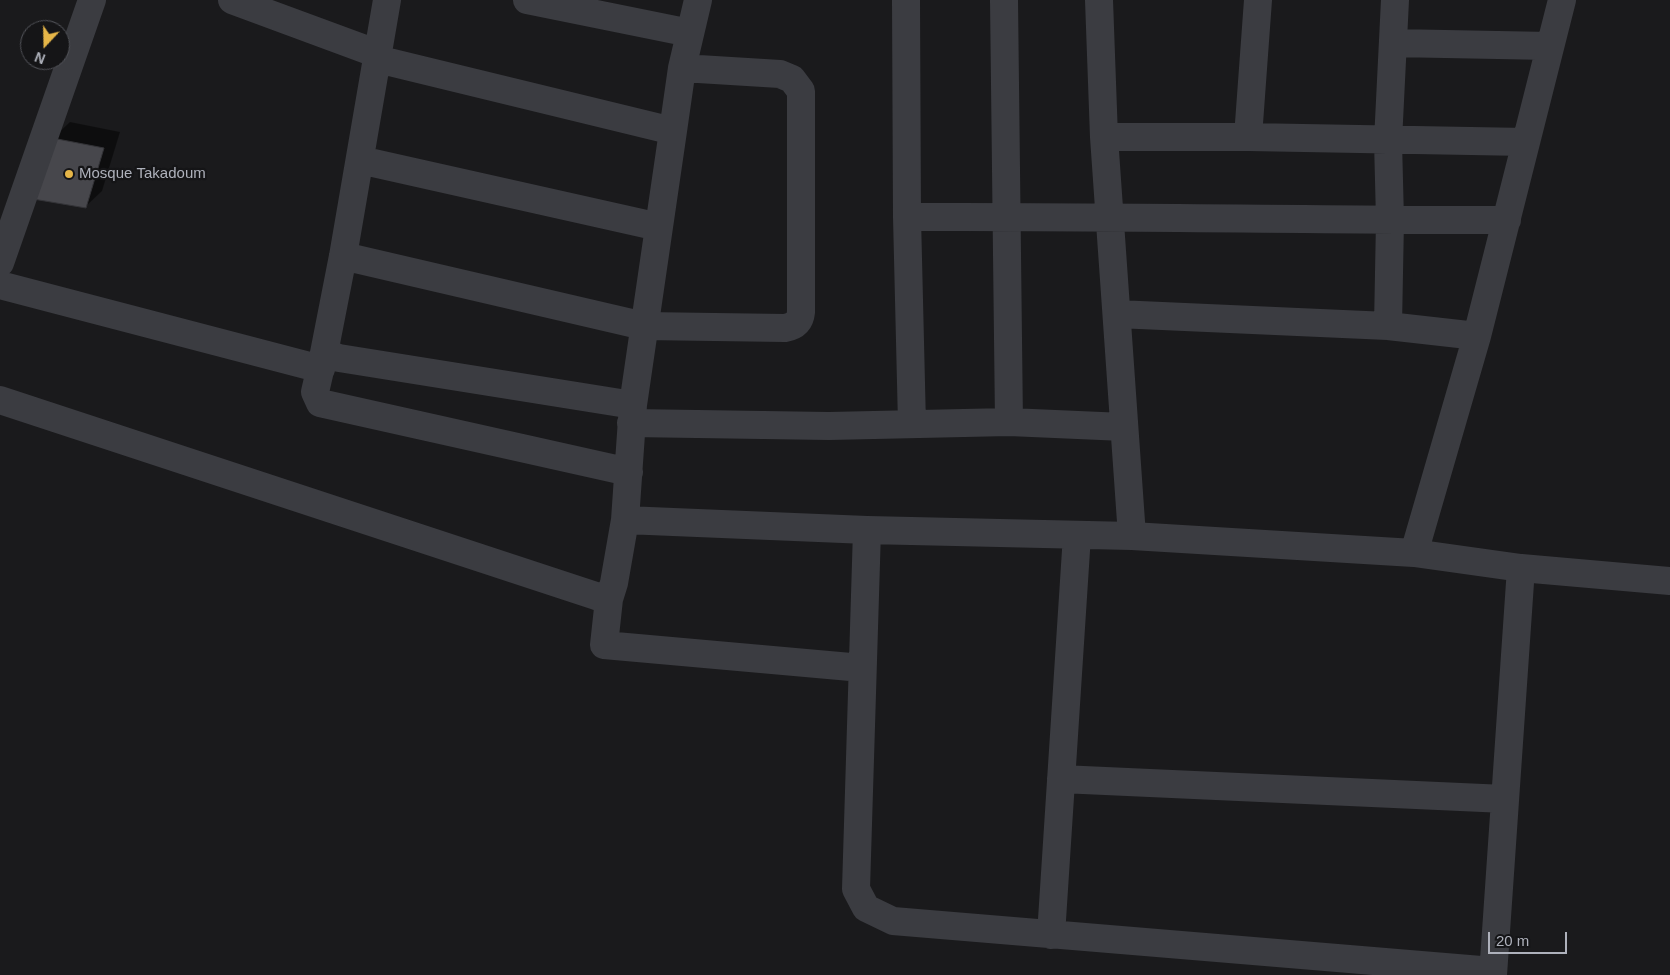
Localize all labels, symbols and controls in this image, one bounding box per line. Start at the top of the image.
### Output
north arrow [20,20,70,70]
text: N [32,49,48,67]
place label: Mosque Takadoum [79,165,206,183]
marker: Mosque Takadoum [63,168,75,180]
scale bar [1490,922,1569,954]
text: 20 m [1496,932,1529,949]

